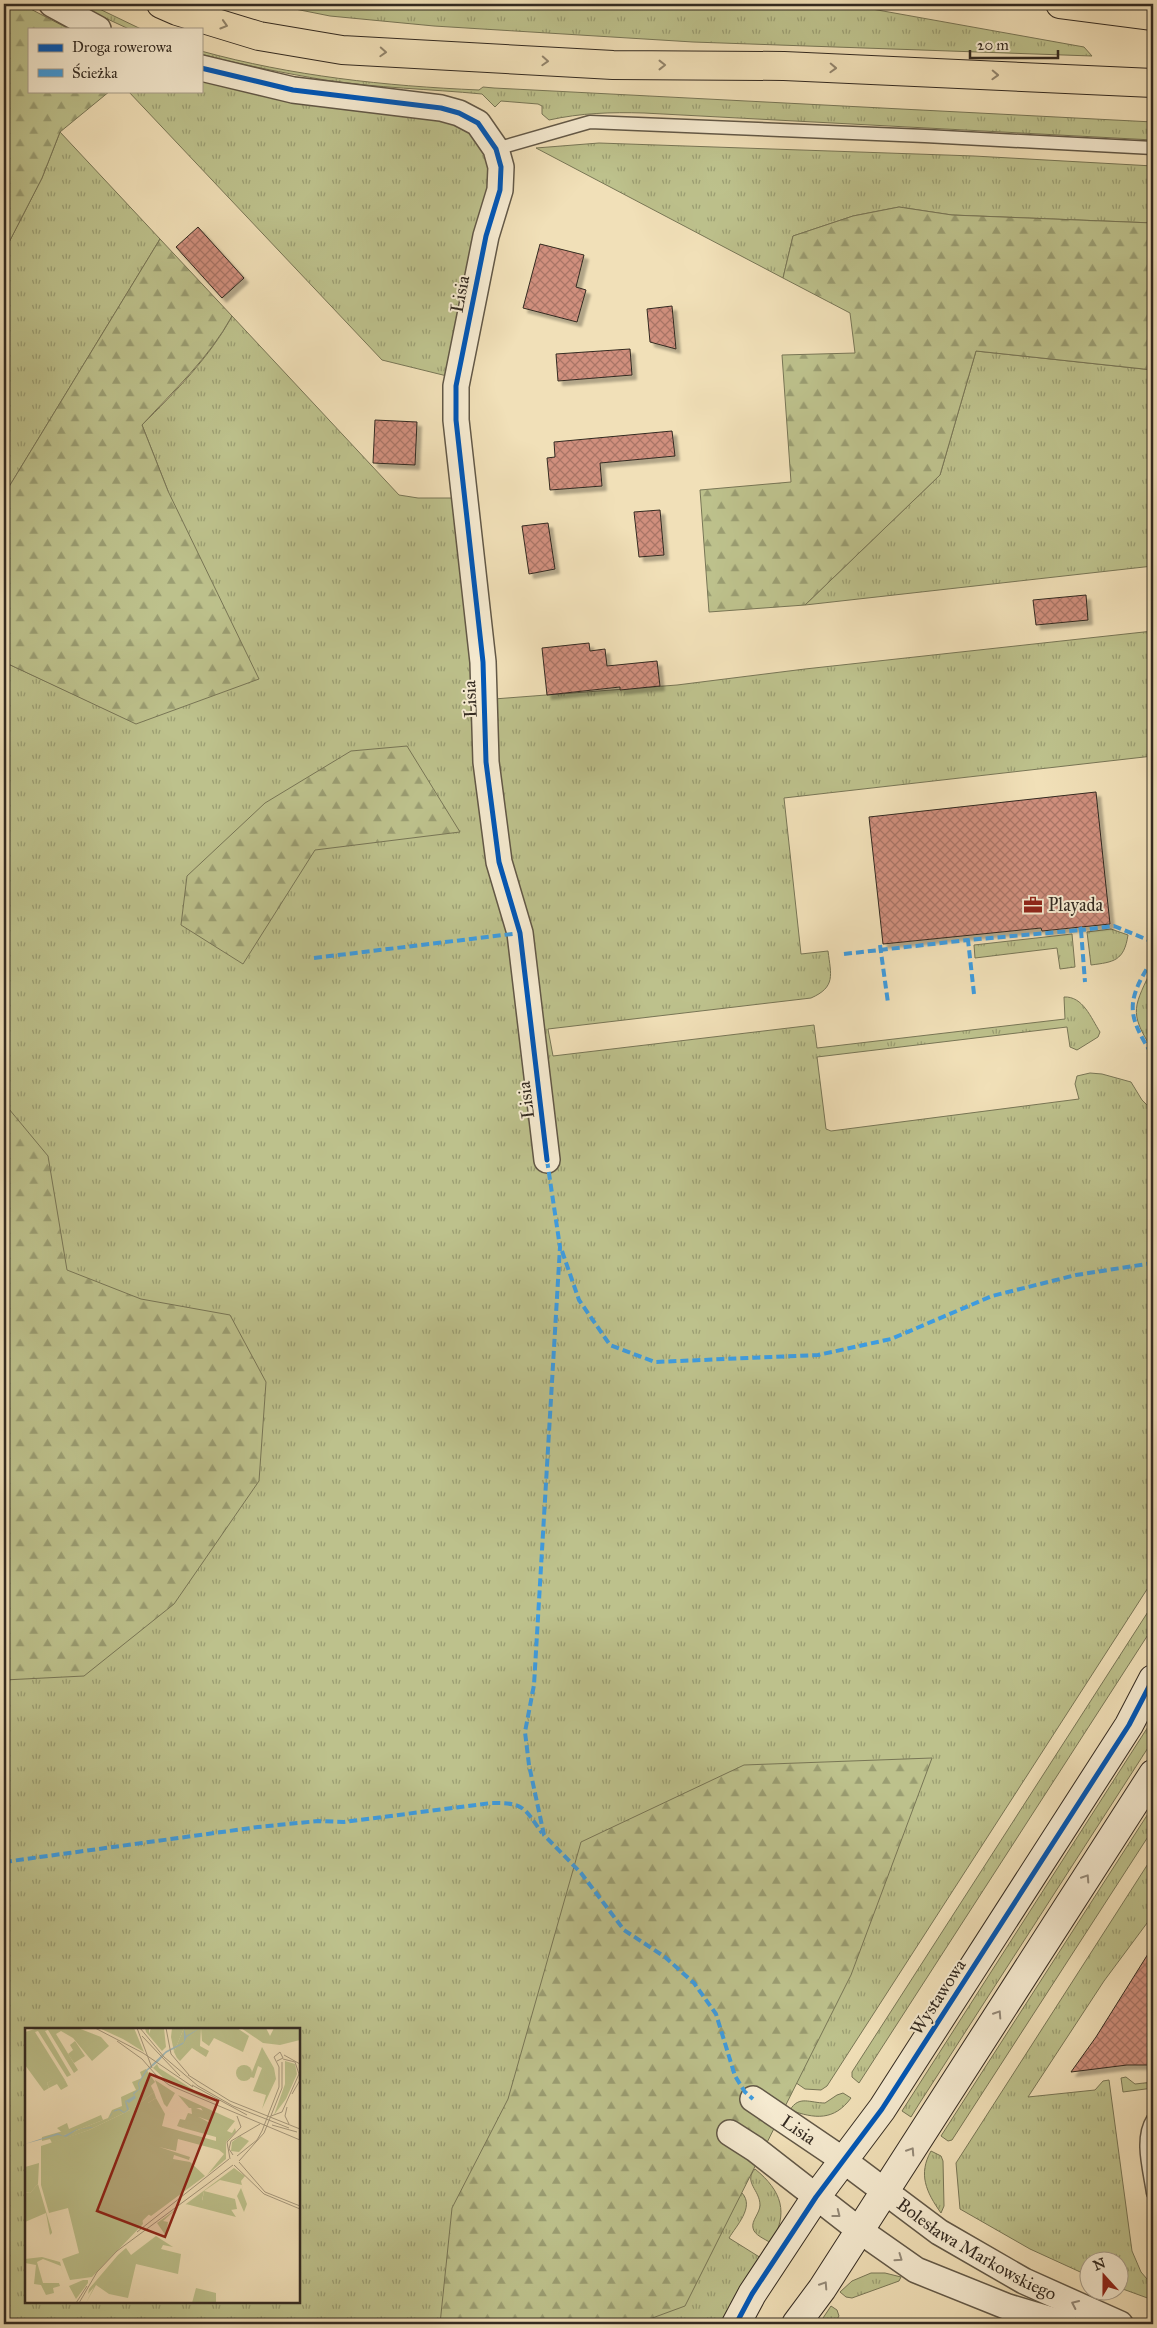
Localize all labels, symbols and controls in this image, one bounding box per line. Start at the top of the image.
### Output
one-way arrow [219,20,227,30]
legend [28,28,202,92]
scale bar [970,28,1057,60]
text: 20 m [977,36,1009,54]
text: Droga rowerowa [72,38,173,56]
one-way arrow [379,46,387,57]
one-way arrow [542,55,550,66]
one-way arrow [658,60,666,70]
text: Ścieżka [72,63,118,82]
one-way arrow [829,63,837,74]
one-way arrow [991,70,999,81]
street label: Lisia [446,273,474,314]
street label: Lisia [458,680,482,718]
office icon: Playada [1022,894,1044,916]
place label: Playada [1048,894,1104,916]
street label: Lisia [513,1080,539,1120]
one-way arrow [1080,1874,1089,1883]
street label: Wystawowa [905,1955,971,2039]
one-way arrow [992,2010,1001,2020]
inset map [25,2028,300,2303]
street label: Lisia [777,2110,821,2150]
one-way arrow [904,2147,914,2156]
street label: Bolesława Markowskiego [892,2193,1060,2305]
one-way arrow [831,2208,840,2216]
north arrow [1080,2250,1130,2300]
one-way arrow [893,2252,903,2261]
text: N [1091,2254,1108,2274]
one-way arrow [818,2281,827,2290]
one-way arrow [1071,2300,1080,2311]

